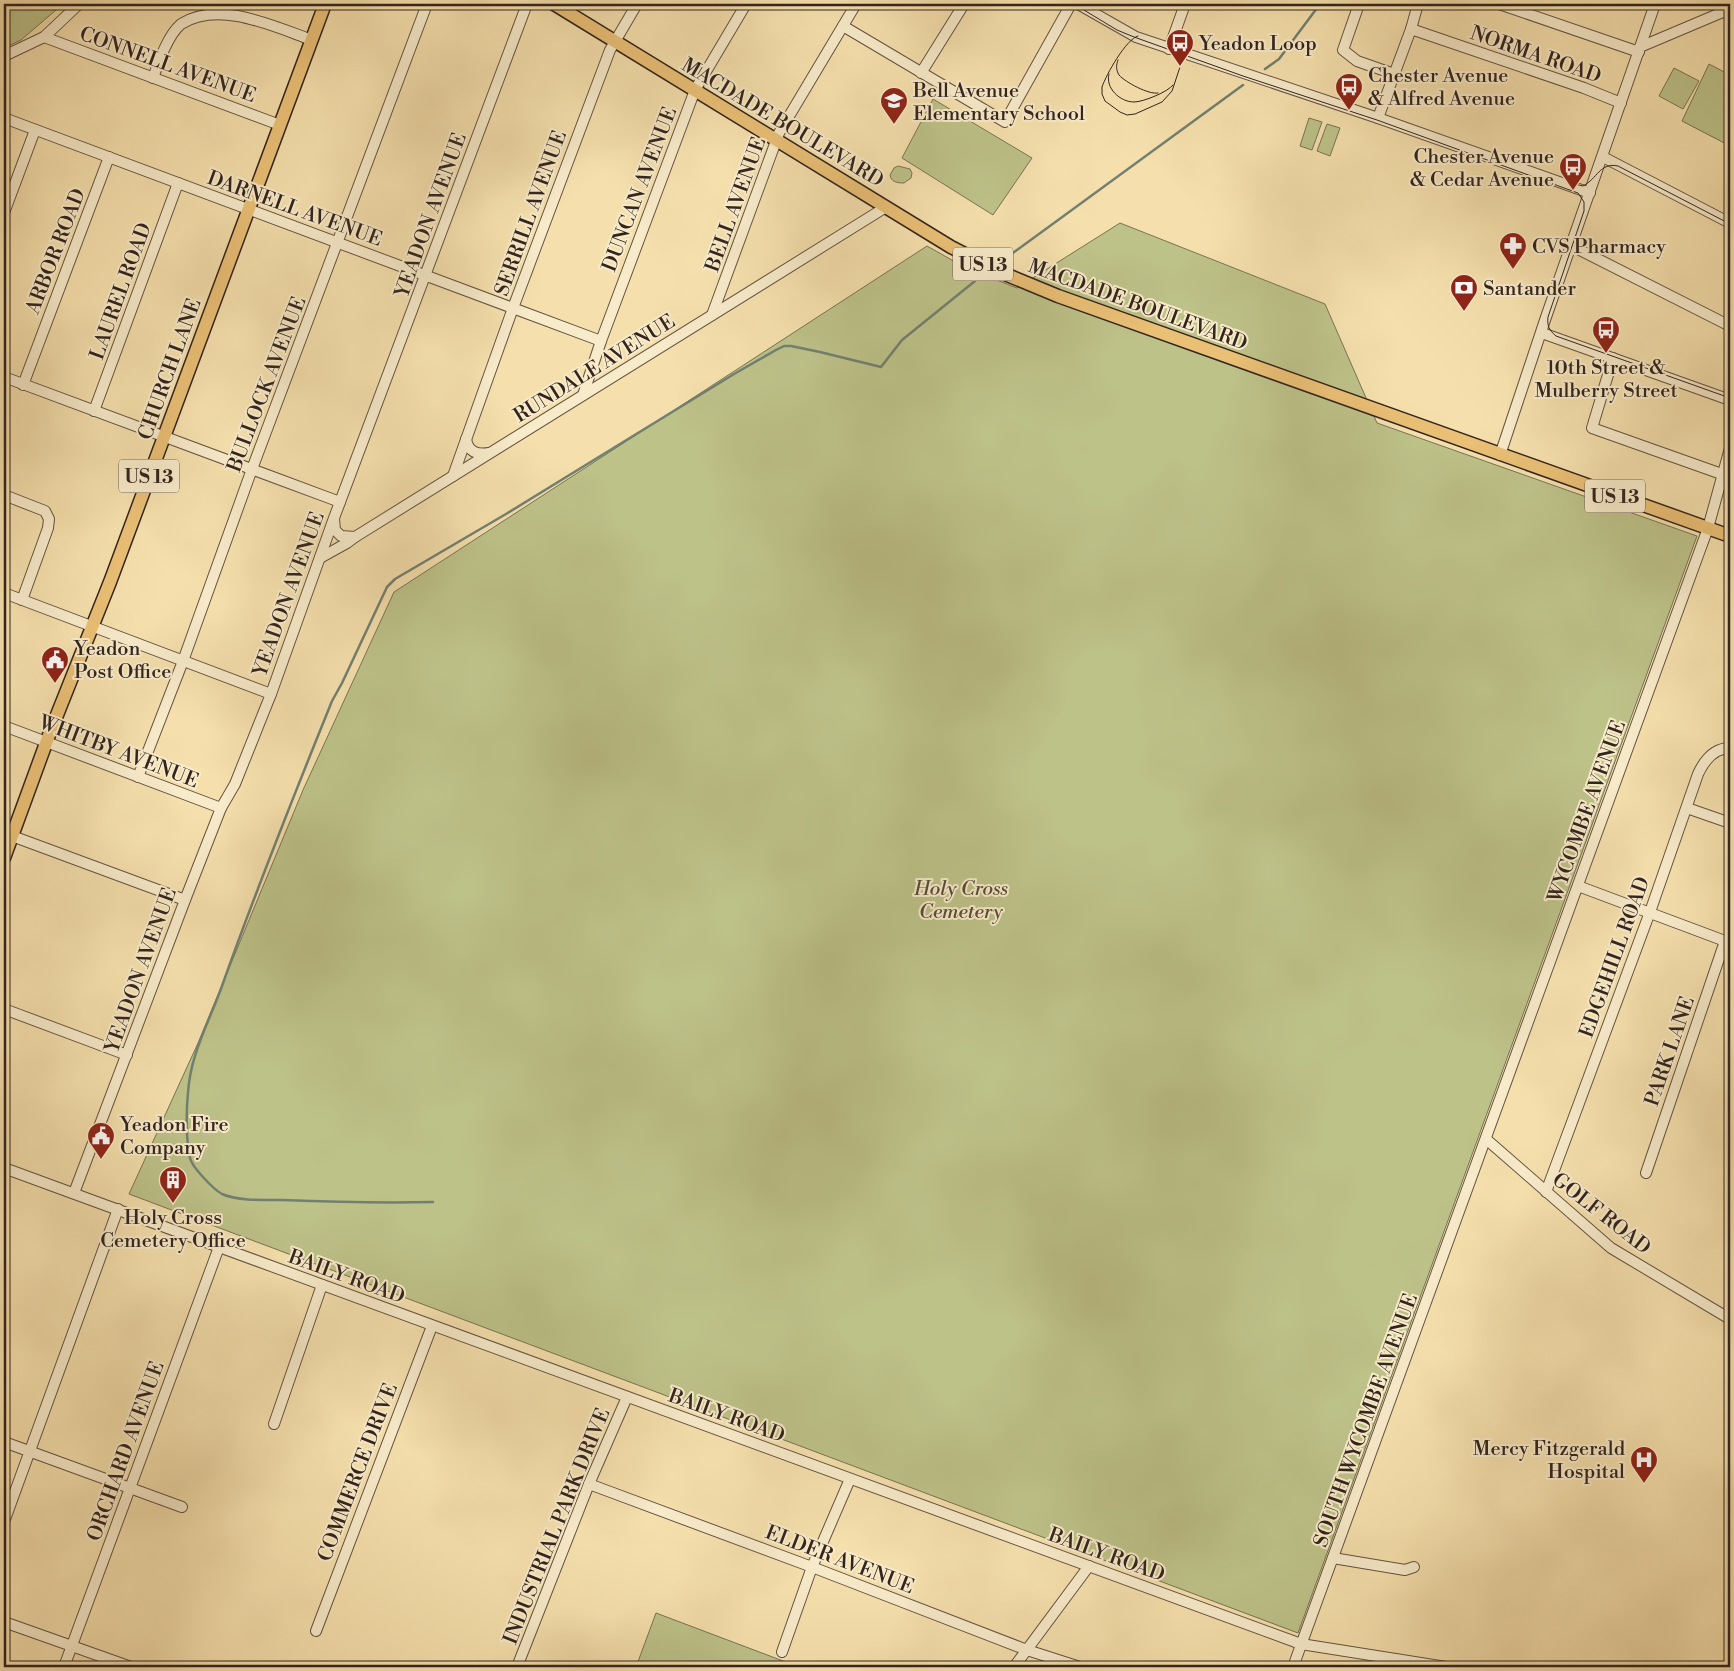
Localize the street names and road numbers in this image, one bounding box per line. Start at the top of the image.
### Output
street label: NORMA ROAD [1467,21,1604,90]
street label: CONNELL AVENUE [76,22,259,109]
street label: MACDADE BOULEVARD [677,53,888,194]
street label: DUNCAN AVENUE [597,104,683,275]
street label: SERRILL AVENUE [490,127,573,300]
street label: YEADON AVENUE [390,130,473,302]
street label: BELL AVENUE [700,134,772,276]
street label: DARNELL AVENUE [204,166,385,253]
street label: ARBOR ROAD [21,185,92,319]
street label: LAUREL ROAD [85,220,158,363]
road number: US 13 [953,248,1013,280]
street label: MACDADE BOULEVARD [1025,254,1250,357]
street label: BULLOCK AVENUE [222,293,312,477]
street label: CHURCH LANE [133,295,208,444]
street label: RUNDALE AVENUE [510,310,680,429]
road number: US 13 [119,460,179,492]
road number: US 13 [1585,480,1645,512]
street label: YEADON AVENUE [248,509,331,681]
street label: WHITBY AVENUE [34,710,202,794]
street label: WYCOMBE AVENUE [1542,717,1632,907]
street label: EDGEHILL ROAD [1575,874,1656,1041]
street label: YEADON AVENUE [100,885,183,1057]
street label: PARK LANE [1640,993,1701,1110]
street label: GOLF ROAD [1547,1168,1655,1260]
street label: BAILY ROAD [284,1244,408,1310]
street label: SOUTH WYCOMBE AVENUE [1309,1290,1424,1551]
street label: ORCHARD AVENUE [82,1358,171,1545]
street label: COMMERCE DRIVE [313,1380,404,1565]
street label: BAILY ROAD [664,1383,788,1449]
street label: INDUSTRIAL PARK DRIVE [498,1405,616,1648]
street label: ELDER AVENUE [762,1521,917,1600]
street label: BAILY ROAD [1044,1522,1168,1588]

